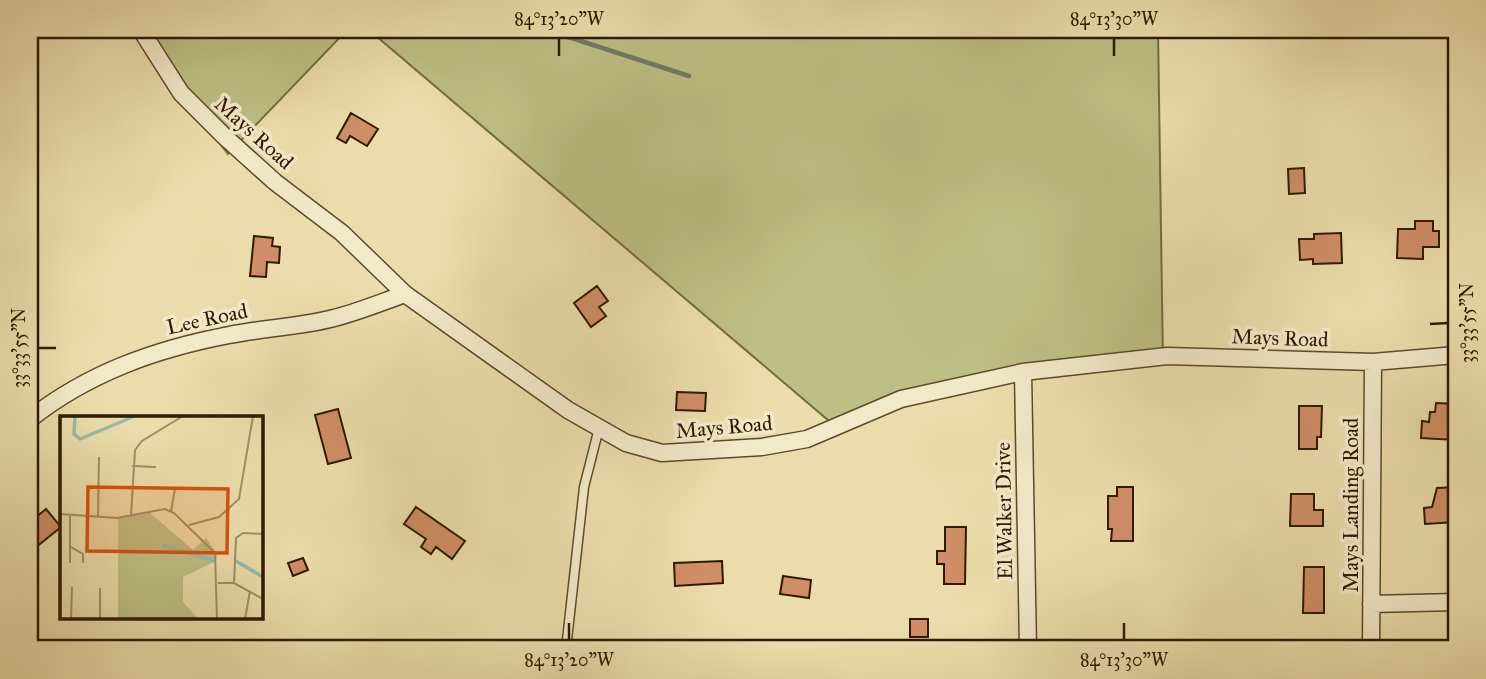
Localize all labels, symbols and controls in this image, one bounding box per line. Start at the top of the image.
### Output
text: 84°13'20"W [514,8,605,30]
text: 84°13'30"W [1070,8,1159,30]
street label: Mays Road [209,91,299,175]
text: 33°33'55"N [1456,283,1478,363]
street label: Lee Road [164,298,250,340]
text: 33°33'55"N [8,308,30,388]
street label: Mays Road [1231,323,1329,353]
street label: Mays Road [675,410,774,444]
inset map [60,416,262,620]
street label: Mays Landing Road [1338,417,1364,592]
street label: El Walker Drive [990,442,1018,580]
text: 84°13'20"W [524,649,615,671]
text: 84°13'30"W [1080,649,1169,671]

